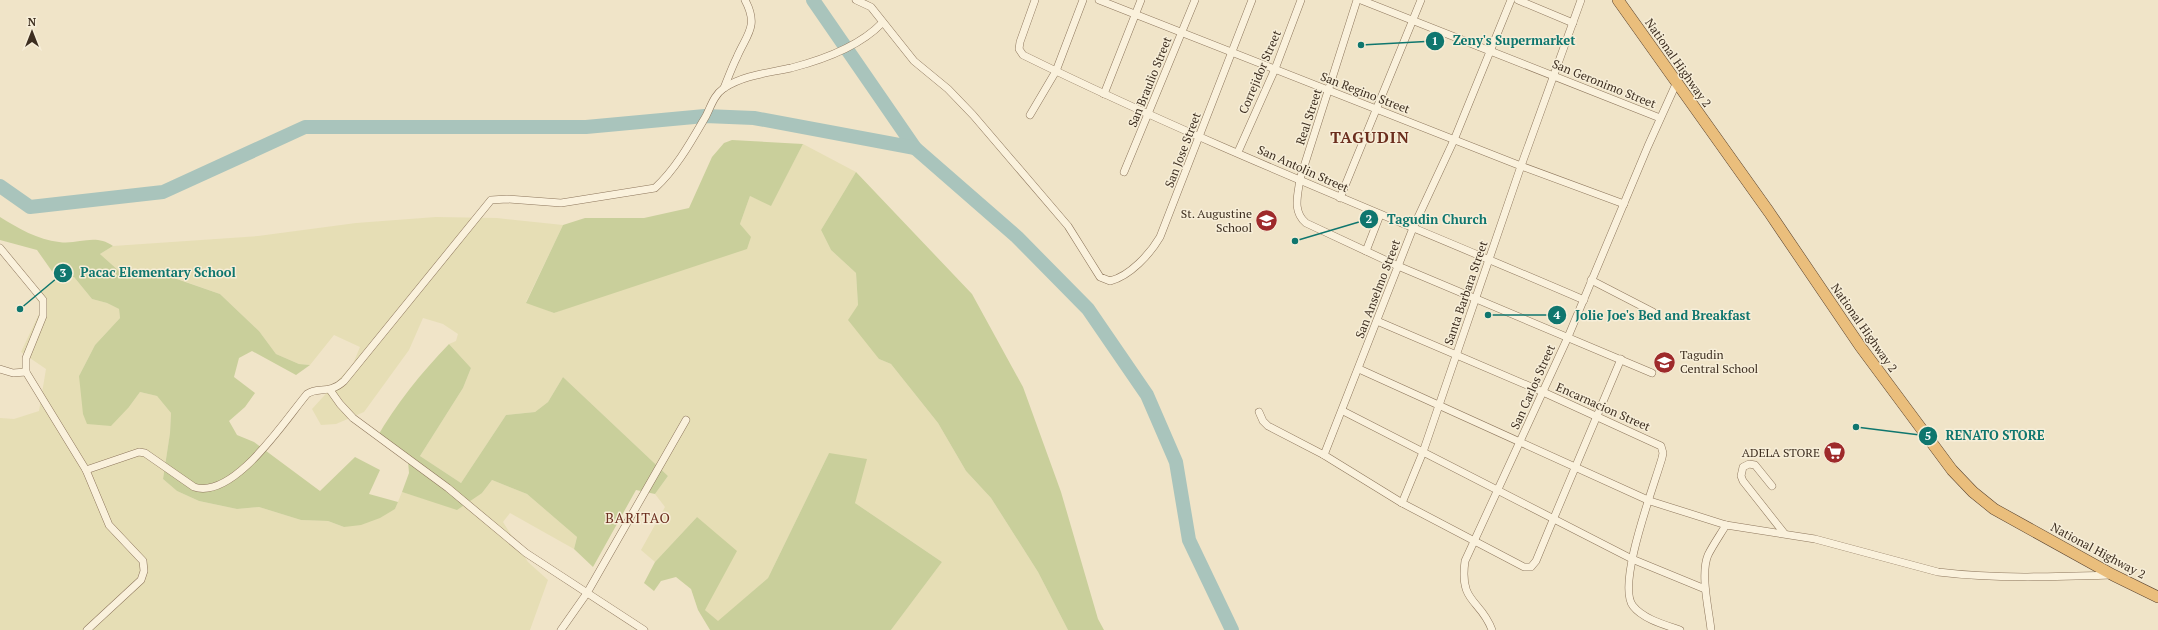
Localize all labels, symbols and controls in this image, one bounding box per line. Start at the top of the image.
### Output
north arrow [12,12,52,52]
text: N [28,15,37,29]
street label: National Highway 2 [1642,15,1715,110]
street label: Correjidor Street [1235,27,1284,116]
callout: Zeny's Supermarket [1425,28,1583,53]
text: Zeny's Supermarket [1453,31,1576,49]
text: 1 [1432,33,1438,48]
street label: San Braulio Street [1125,34,1175,129]
street label: San Geronimo Street [1550,56,1659,111]
street label: San Regino Street [1318,69,1413,117]
street label: Real Street [1292,86,1325,147]
street label: San Jose Street [1161,110,1204,190]
district label: TAGUDIN [1330,126,1410,148]
street label: San Antolin Street [1255,142,1352,196]
place label: St. Augustine School [1181,206,1252,235]
callout: Tagudin Church [1359,207,1495,232]
school or university icon: St. Augustine School [1254,208,1280,234]
text: Tagudin Church [1387,210,1488,228]
text: 2 [1366,211,1373,226]
street label: San Anselmo Street [1352,237,1403,340]
street label: Santa Barbara Street [1441,238,1491,347]
callout: Pacac Elementary School [53,260,244,285]
text: Pacac Elementary School [80,263,236,281]
text: 3 [60,265,67,280]
street label: National Highway 2 [1828,280,1901,375]
callout: Jolie Joe's Bed and Breakfast [1547,302,1759,328]
text: Jolie Joe's Bed and Breakfast [1575,306,1752,324]
text: 4 [1554,307,1561,322]
street label: San Carlos Street [1507,342,1558,432]
place label: Tagudin Central School [1680,347,1759,376]
school or university icon: Tagudin Central School [1652,349,1678,375]
street label: Encarnacion Street [1554,379,1653,434]
callout: RENATO STORE [1918,423,2053,448]
text: RENATO STORE [1945,426,2045,444]
text: 5 [1925,428,1931,443]
supermarket icon: ADELA STORE [1822,440,1848,466]
place label: ADELA STORE [1742,445,1820,460]
district label: BARITAO [605,508,671,527]
street label: National Highway 2 [2048,519,2148,582]

